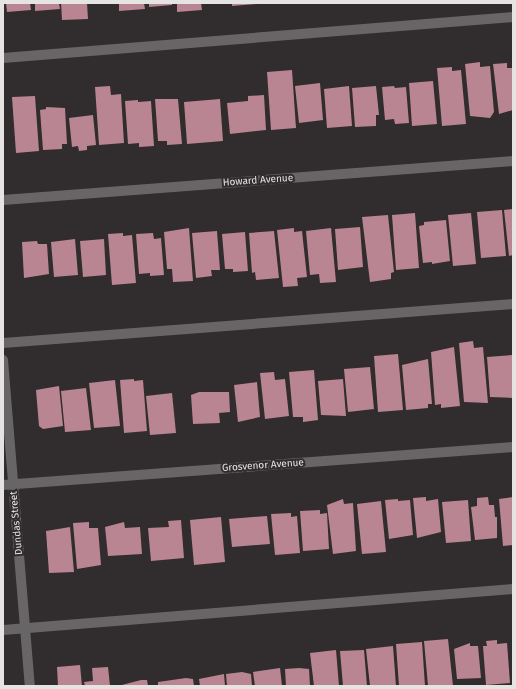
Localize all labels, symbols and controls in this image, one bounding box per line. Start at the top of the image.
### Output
street label: Howard Avenue [222,173,294,189]
street label: Grosvenor Avenue [222,457,304,475]
street label: Dundas Street [8,491,26,555]

